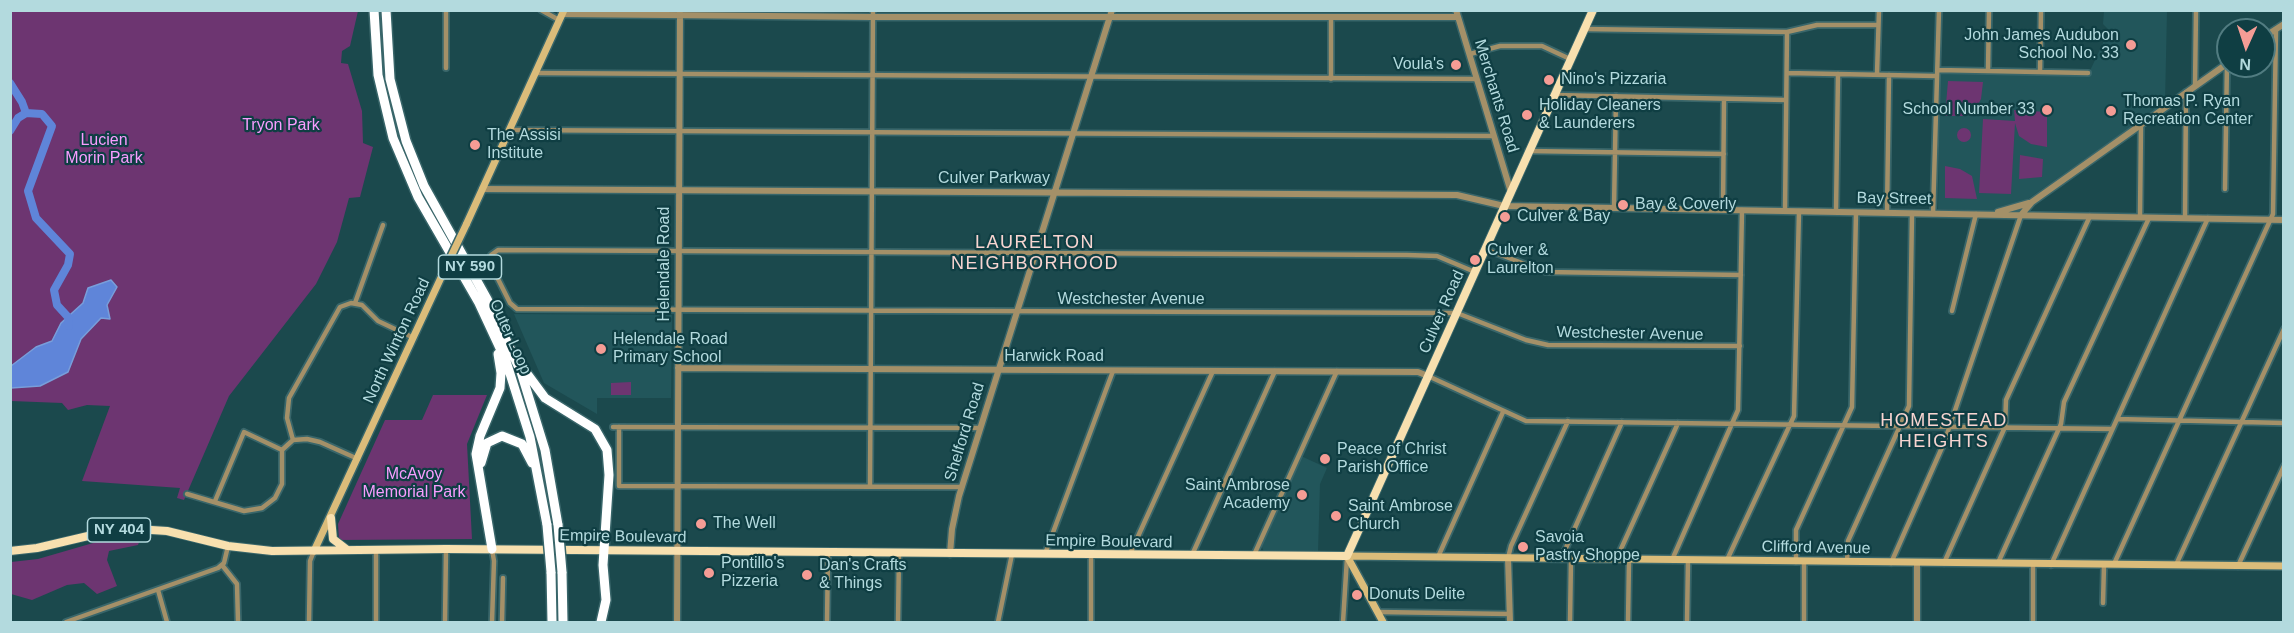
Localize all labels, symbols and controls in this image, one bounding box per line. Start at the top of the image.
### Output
north arrow [2216,18,2276,78]
place label: John James Audubon School No. 33 [1964,26,2119,64]
street label: Merchants Road [1470,37,1522,155]
marker: John James Audubon School No. 33 [2124,38,2138,52]
place label: Voula's [1393,55,1444,75]
text: N [2239,56,2251,73]
marker: Voula's [1449,58,1463,72]
place label: Nino's Pizzaria [1561,70,1666,90]
marker: Nino's Pizzaria [1542,73,1556,87]
place label: Thomas P. Ryan Recreation Center [2123,92,2253,130]
place label: Holiday Cleaners & Launderers [1539,96,1661,134]
place label: School Number 33 [1902,100,2035,120]
marker: School Number 33 [2040,103,2054,117]
marker: Thomas P. Ryan Recreation Center [2104,104,2118,118]
marker: Holiday Cleaners & Launderers [1520,108,1534,122]
park label: Tryon Park [242,116,320,136]
place label: The Assisi Institute [487,126,561,164]
park label: Lucien Morin Park [65,131,143,169]
marker: The Assisi Institute [468,138,482,152]
street label: Culver Parkway [938,169,1050,189]
street label: Bay Street [1856,189,1932,209]
place label: Bay & Coverly [1635,195,1736,215]
marker: Bay & Coverly [1616,198,1630,212]
street label: Helendale Road [655,207,675,321]
place label: Culver & Bay [1517,207,1610,227]
marker: Culver & Bay [1498,210,1512,224]
district label: LAURELTON NEIGHBORHOOD [951,232,1119,274]
place label: Culver & Laurelton [1487,241,1554,279]
marker: Culver & Laurelton [1468,253,1482,267]
road number: NY 590 [438,255,502,279]
street label: Culver Road [1415,267,1469,357]
street label: North Winton Road [360,275,434,407]
street label: Westchester Avenue [1057,290,1205,310]
street label: Outer Loop [485,297,535,377]
street label: Westchester Avenue [1556,323,1704,345]
place label: Helendale Road Primary School [613,330,728,368]
marker: Helendale Road Primary School [594,342,608,356]
street label: Harwick Road [1004,347,1104,367]
street label: Shelford Road [941,380,989,484]
district label: HOMESTEAD HEIGHTS [1880,410,2008,452]
place label: Peace of Christ Parish Office [1337,440,1446,478]
marker: Peace of Christ Parish Office [1318,452,1332,466]
park label: McAvoy Memorial Park [362,465,466,503]
place label: Saint Ambrose Academy [1185,476,1290,514]
marker: Saint Ambrose Academy [1295,488,1309,502]
place label: Saint Ambrose Church [1348,497,1453,535]
marker: Saint Ambrose Church [1329,509,1343,523]
place label: The Well [713,514,776,534]
marker: The Well [694,517,708,531]
road number: NY 404 [88,518,150,542]
street label: Empire Boulevard [559,526,687,548]
place label: Savoia Pastry Shoppe [1535,528,1640,566]
street label: Empire Boulevard [1045,531,1173,553]
street label: Clifford Avenue [1761,537,1871,559]
marker: Savoia Pastry Shoppe [1516,540,1530,554]
place label: Pontillo's Pizzeria [721,554,785,592]
place label: Dan's Crafts & Things [819,556,907,594]
marker: Pontillo's Pizzeria [702,566,716,580]
marker: Dan's Crafts & Things [800,568,814,582]
place label: Donuts Delite [1369,585,1465,605]
marker: Donuts Delite [1350,588,1364,602]

